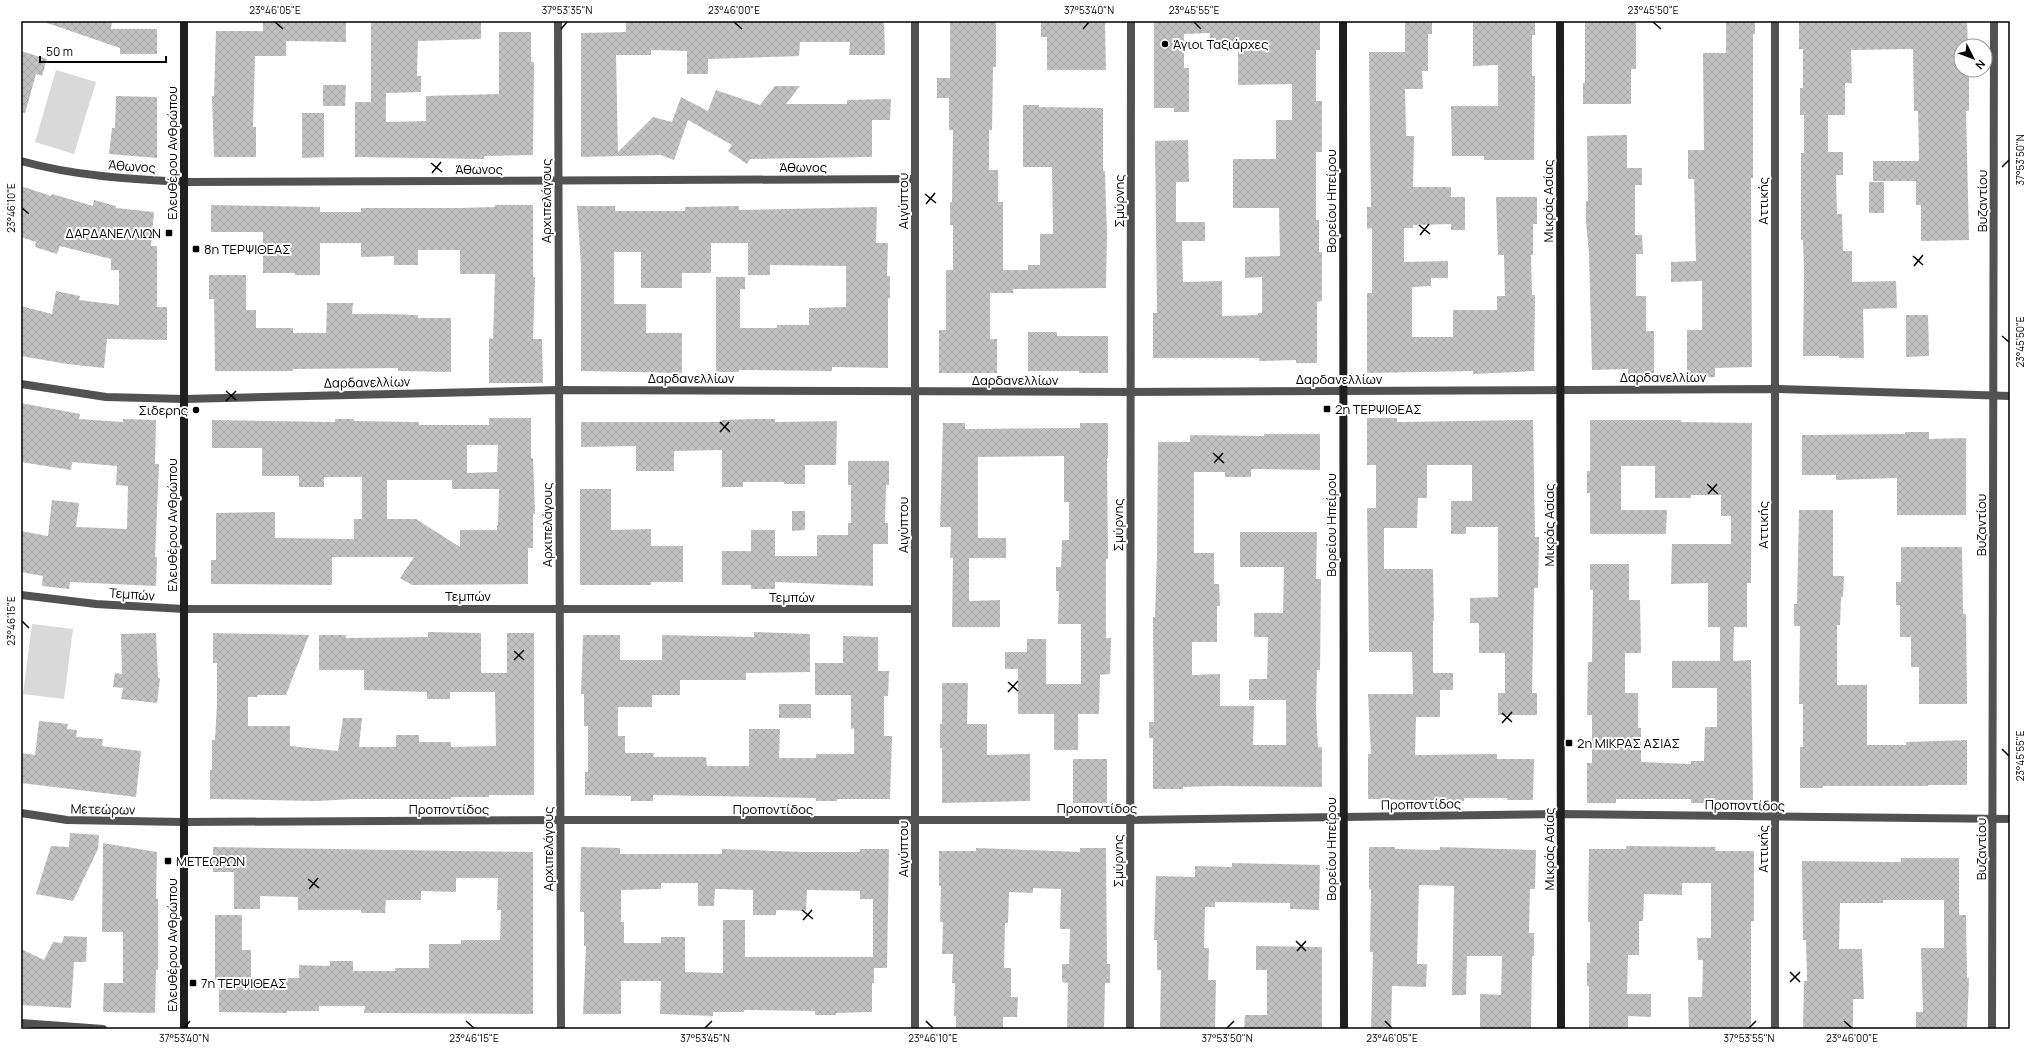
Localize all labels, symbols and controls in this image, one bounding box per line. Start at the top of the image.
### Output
text: 23°46'05"E [249,3,301,17]
text: 37°53'35"N [542,3,592,17]
text: 23°46'00"E [708,3,760,17]
text: 37°53'40"N [1064,3,1114,17]
text: 23°45'55"E [1169,3,1220,17]
text: 23°45'50"E [1627,3,1679,17]
place label: Άγιοι Ταξιάρχες [1173,35,1268,53]
scale bar [40,38,166,64]
north arrow [1953,38,1993,78]
marker: Άγιοι Ταξιάρχες [1160,39,1170,49]
text: 50 m [46,43,73,60]
text: N [1973,57,1989,73]
street label: Ελευθέρου Ανθρώπου [163,86,181,220]
text: 37°53'50"N [2013,134,2027,186]
street label: Βορείου Ηπείρου [1322,149,1340,253]
street label: Άθωνος [108,155,156,177]
street label: Άθωνος [779,158,827,176]
street label: Αρχιπελάγους [537,159,555,243]
street label: Άθωνος [455,160,503,178]
street label: Μικράς Ασίας [1539,160,1557,242]
street label: Βυζαντίου [1973,170,1991,232]
street label: Αιγύπτου [894,173,912,229]
street label: Σμύρνης [1110,175,1128,227]
street label: Αττικής [1754,177,1772,225]
text: 23°46'10"E [4,183,18,233]
place label: ΔΑΡΔΑΝΕΛΛΙΩΝ [65,224,161,242]
marker: ΔΑΡΔΑΝΕΛΛΙΩΝ [164,228,174,238]
place label: 8η ΤΕΡΨΙΘΕΑΣ [204,240,291,258]
marker: 8η ΤΕΡΨΙΘΕΑΣ [191,244,201,254]
text: 23°45'50"E [2013,316,2027,368]
street label: Δαρδανελλίων [1620,368,1707,386]
street label: Δαρδανελλίων [648,369,735,387]
street label: Δαρδανελλίων [1296,370,1383,388]
street label: Δαρδανελλίων [972,371,1059,389]
street label: Δαρδανελλίων [324,372,411,392]
place label: 2η ΤΕΡΨΙΘΕΑΣ [1335,400,1422,418]
place label: Σιδερης [138,401,188,419]
marker: 2η ΤΕΡΨΙΘΕΑΣ [1322,404,1332,414]
marker: Σιδερης [191,405,201,415]
street label: Ελευθέρου Ανθρώπου [163,458,181,592]
street label: Βορείου Ηπείρου [1322,473,1340,577]
street label: Αρχιπελάγους [538,483,556,567]
street label: Μικράς Ασίας [1540,484,1558,566]
street label: Βυζαντίου [1972,494,1990,556]
street label: Αιγύπτου [894,497,912,553]
street label: Σμύρνης [1109,499,1127,551]
street label: Αττικής [1754,501,1772,549]
street label: Τεμπών [109,583,156,605]
street label: Τεμπών [445,587,491,605]
street label: Τεμπών [769,588,815,606]
text: 23°46'15"E [4,596,18,646]
text: 23°45'55"E [2013,730,2027,781]
place label: 2η ΜΙΚΡΑΣ ΑΣΙΑΣ [1577,734,1680,752]
marker: 2η ΜΙΚΡΑΣ ΑΣΙΑΣ [1564,738,1574,748]
street label: Προποντίδος [1381,794,1461,814]
street label: Προποντίδος [1705,795,1785,815]
street label: Βορείου Ηπείρου [1322,797,1340,901]
street label: Μετεώρων [70,799,136,819]
street label: Προποντίδος [1057,799,1137,817]
street label: Προποντίδος [409,800,489,818]
street label: Προποντίδος [733,800,813,818]
street label: Αρχιπελάγους [539,807,557,891]
street label: Μικράς Ασίας [1540,808,1558,890]
street label: Βυζαντίου [1972,818,1990,880]
street label: Αιγύπτου [894,821,912,877]
street label: Αττικής [1754,825,1772,873]
street label: Σμύρνης [1109,835,1127,887]
place label: ΜΕΤΕΩΡΩΝ [176,852,245,870]
marker: ΜΕΤΕΩΡΩΝ [163,856,173,866]
street label: Ελευθέρου Ανθρώπου [163,878,181,1012]
place label: 7η ΤΕΡΨΙΘΕΑΣ [201,974,287,992]
marker: 7η ΤΕΡΨΙΘΕΑΣ [188,978,198,988]
text: 37°53'40"N [159,1031,209,1045]
text: 23°46'15"E [449,1031,499,1045]
text: 37°53'45"N [680,1031,730,1045]
text: 23°46'10"E [908,1031,958,1045]
text: 37°53'50"N [1201,1031,1253,1045]
text: 23°46'05"E [1366,1031,1418,1045]
text: 37°53'55"N [1724,1031,1775,1045]
text: 23°46'00"E [1826,1031,1878,1045]

